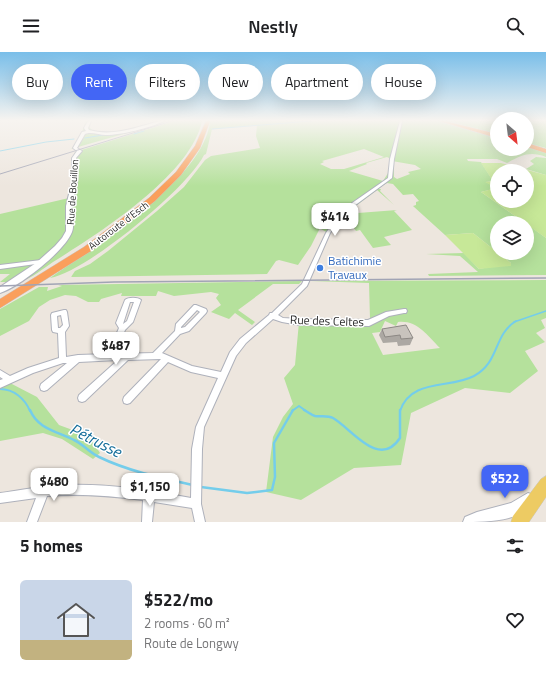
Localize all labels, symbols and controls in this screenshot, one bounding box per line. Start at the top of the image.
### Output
text: Nestly [248,13,298,40]
icon: menu [20,15,42,37]
icon: search [504,15,526,37]
chip: Buy [12,64,63,100]
chip: Rent [71,64,127,100]
chip: Filters [135,64,200,100]
chip: New [208,64,263,100]
chip: Apartment [271,64,363,100]
chip: House [371,64,436,100]
north arrow [490,112,534,156]
map controls [490,112,534,260]
street label: Rue de Bouillon [63,159,82,225]
button: locate [490,164,534,208]
street label: Autoroute d'Esch [85,198,152,253]
pin: $414 [311,203,359,237]
text: $414 [320,206,350,226]
button: layers [490,216,534,260]
place label: Batichimie Travaux [328,251,381,284]
marker: Batichimie Travaux [315,263,325,273]
street label: Rue des Celtes [290,310,365,331]
pin: $487 [92,332,140,366]
text: $487 [101,335,131,355]
water label: Pétrusse [66,417,128,464]
pin: $522 [481,465,529,499]
pin: $480 [30,468,78,502]
text: $522 [490,468,520,488]
text: $480 [39,471,69,491]
pin: $1,150 [117,473,183,507]
text: $1,150 [130,476,170,496]
text: 5 homes [20,533,83,559]
icon: filters [504,535,526,557]
text: $522/mo [144,587,213,613]
icon: home [52,596,100,644]
icon: heart [504,609,526,631]
text: 2 rooms · 60 m² [144,613,230,633]
text: Route de Longwy [144,633,239,653]

